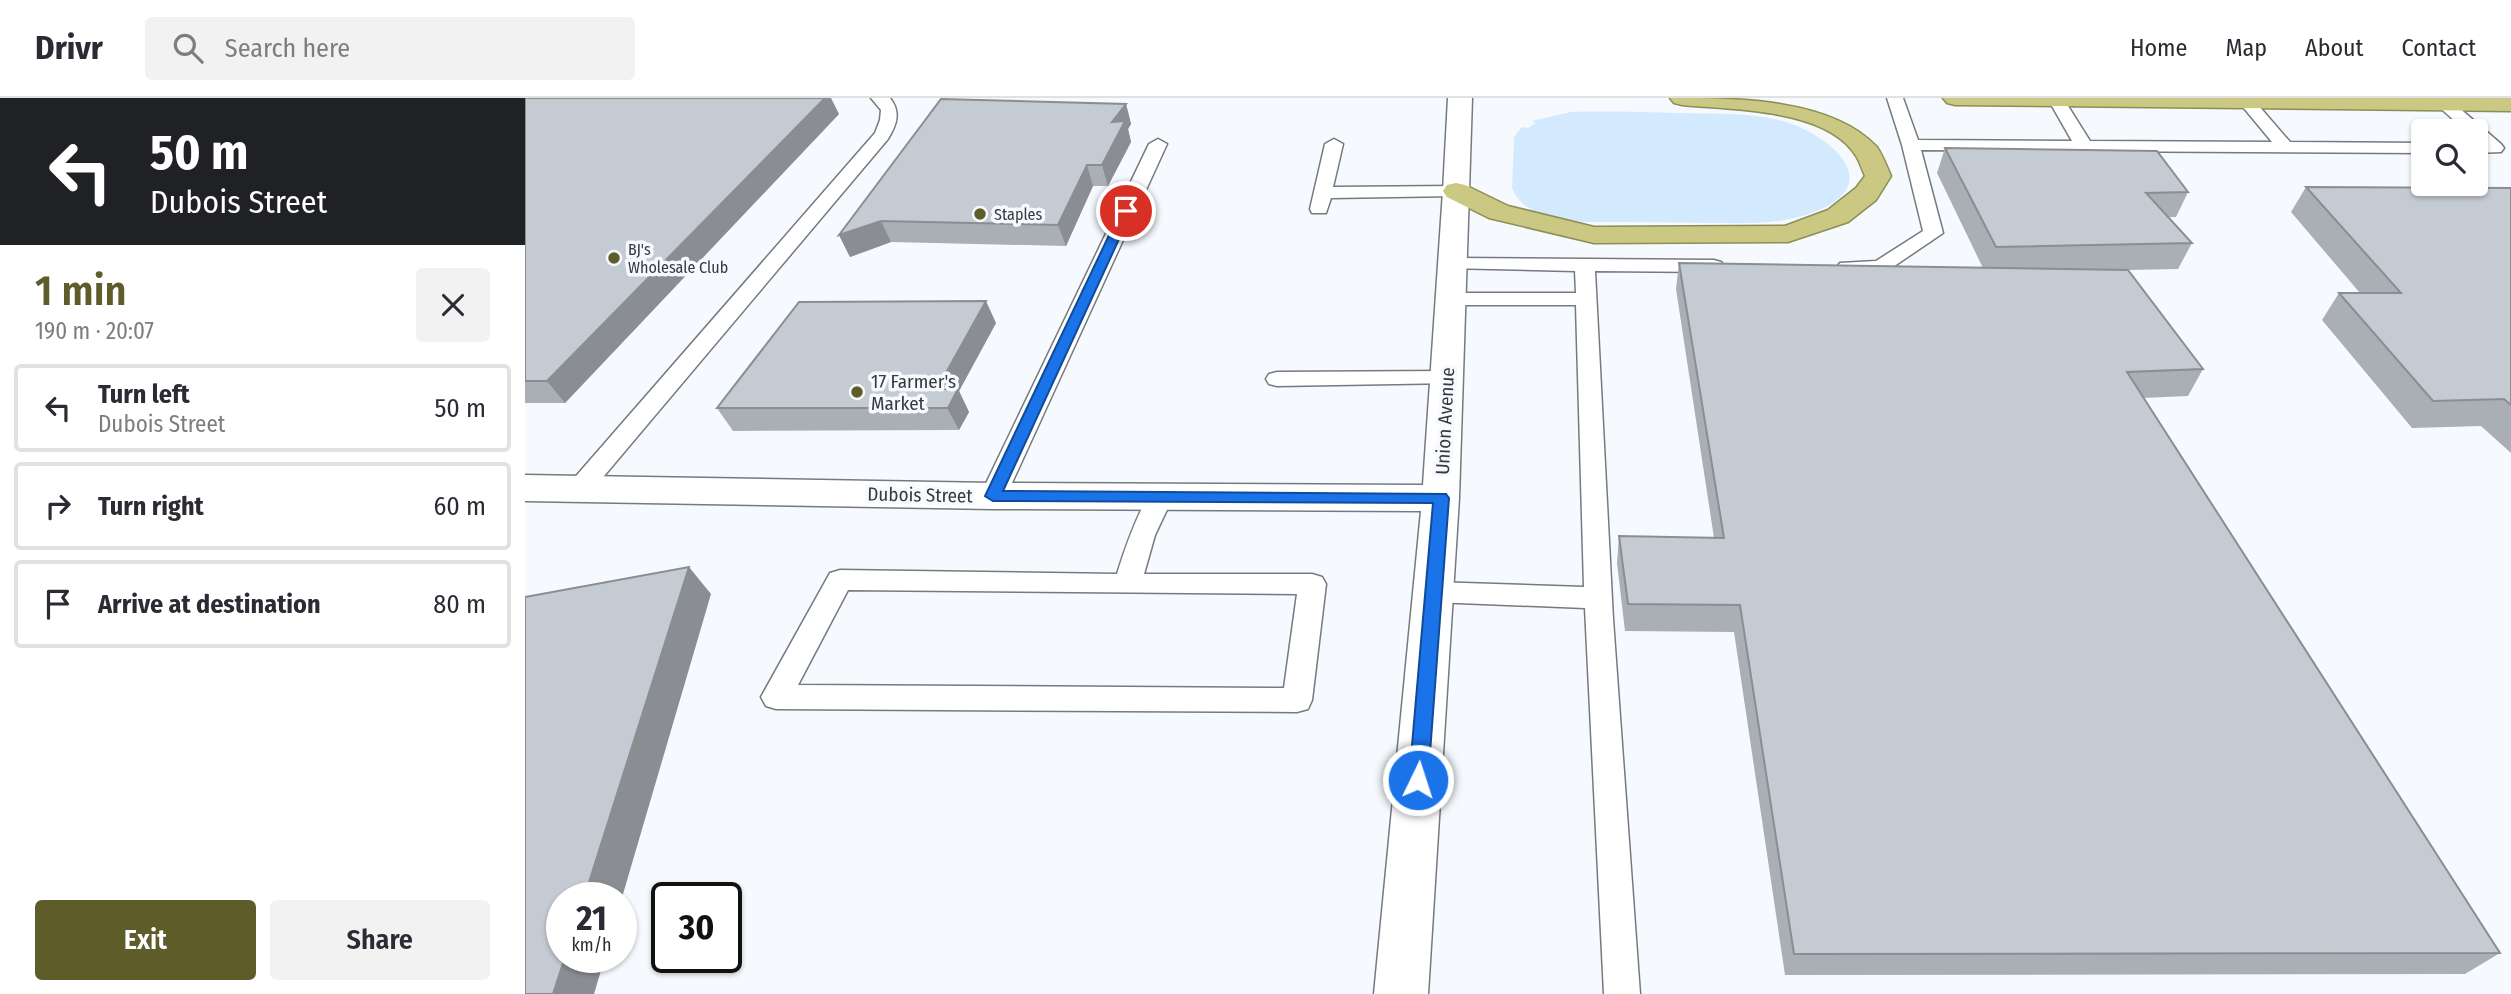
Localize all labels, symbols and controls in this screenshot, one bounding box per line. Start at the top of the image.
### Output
search box [145,17,635,80]
text: Drivr [35,28,103,68]
icon: search [169,29,207,67]
text: Search here [225,33,350,64]
text: Home [2130,34,2187,62]
text: Map [2225,34,2267,62]
text: About [2305,34,2363,62]
text: Contact [2401,34,2476,62]
map controls [2411,119,2488,196]
button: search [2411,119,2488,196]
text: 50 m [150,123,248,182]
icon: left [35,126,126,217]
pin [1096,181,1156,241]
text: Dubois Street [150,183,327,221]
icon: arrive [1107,192,1145,230]
place label: Staples [994,205,1042,224]
marker: Staples [972,206,988,222]
place label: BJ's Wholesale Club [628,240,728,277]
marker: BJ's Wholesale Club [606,250,622,266]
text: 1 min [35,266,126,316]
button: close [416,268,490,342]
text: 190 m · 20:07 [35,317,154,345]
street label: Union Avenue [1431,367,1459,475]
place label: 17 Farmer's Market [871,370,956,415]
text: Turn left [98,379,190,410]
marker: 17 Farmer's Market [849,384,865,400]
icon: left [39,389,77,427]
text: 50 m [434,393,486,424]
text: Dubois Street [98,410,225,438]
street label: Dubois Street [867,483,974,507]
icon: right [39,487,77,525]
text: Turn right [98,491,204,522]
text: 60 m [433,491,486,522]
icon: arrive [39,585,77,623]
text: Arrive at destination [98,589,321,620]
text: 80 m [433,589,486,620]
position arrow [1381,743,1455,817]
speed limit sign: 30 [651,882,742,973]
text: 21 [576,897,607,939]
button: Exit [35,900,256,980]
button: Share [270,900,490,980]
text: km/h [571,934,612,956]

